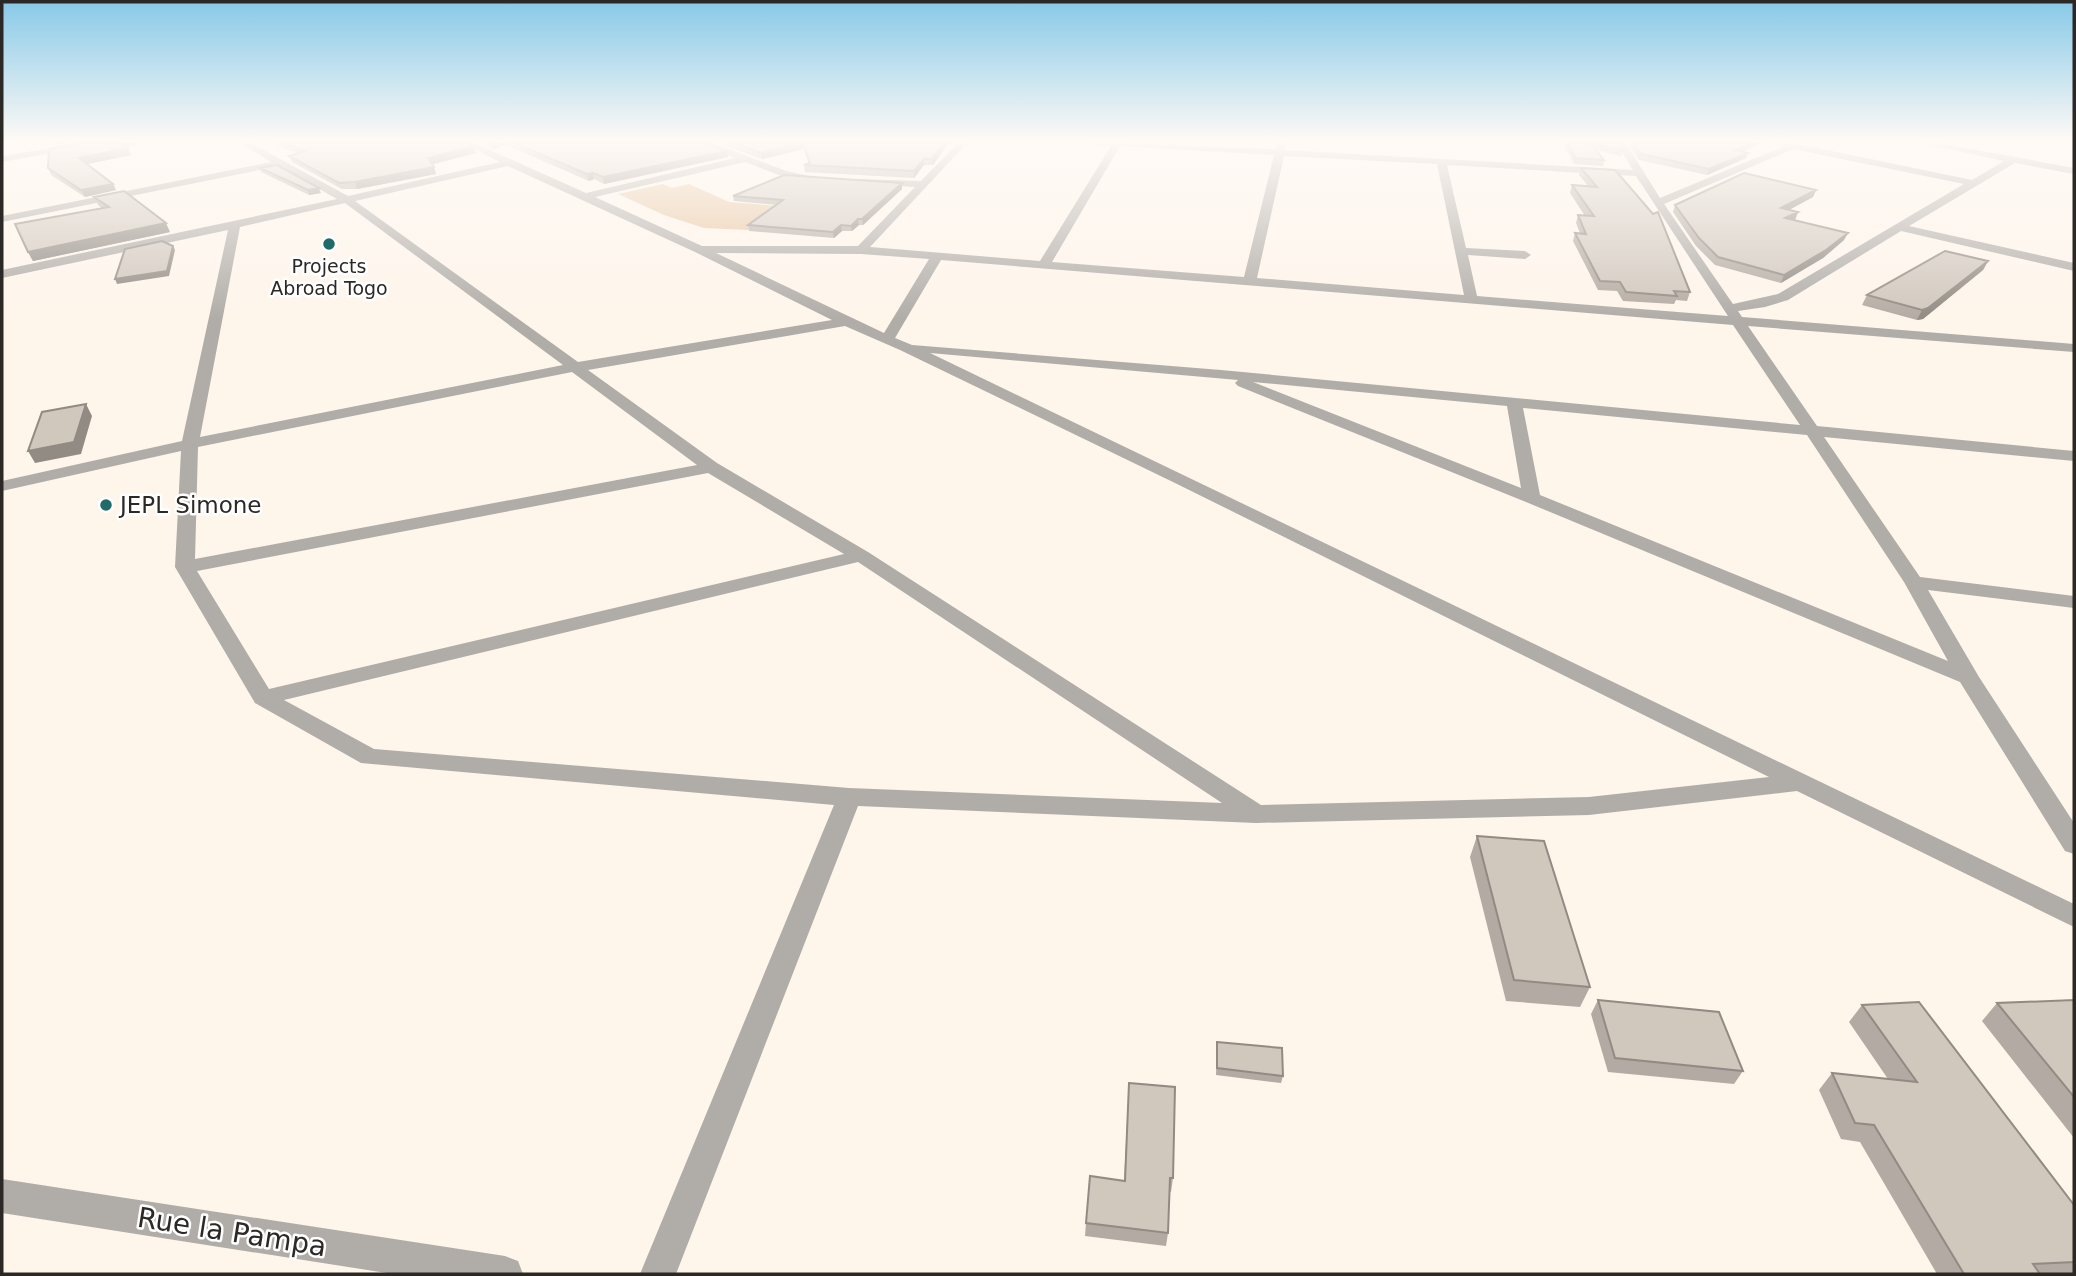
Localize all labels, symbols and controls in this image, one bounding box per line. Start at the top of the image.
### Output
marker: Projects Abroad Togo [321,236,337,252]
place label: Projects Abroad Togo [270,255,388,299]
place label: JEPL Simone [118,492,262,518]
marker: JEPL Simone [98,497,114,513]
street label: Rue la Pampa [135,1201,329,1263]

